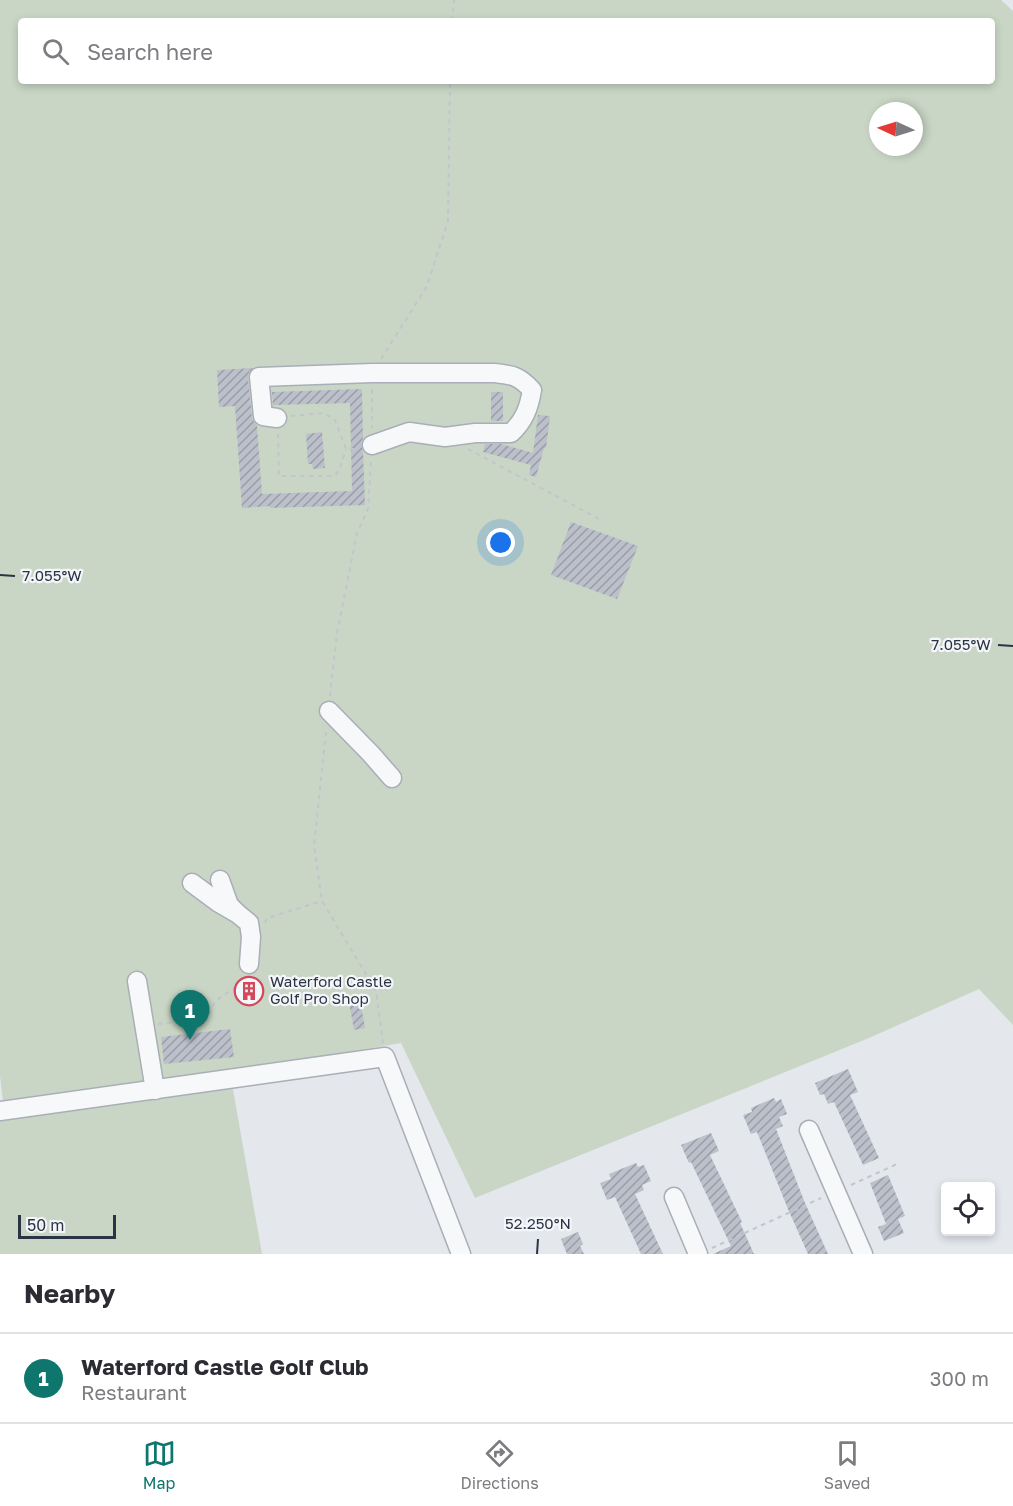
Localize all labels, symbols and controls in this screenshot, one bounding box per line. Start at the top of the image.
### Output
search box [18,18,995,84]
icon: search [39,35,72,68]
text: Search here [87,38,213,65]
north arrow [869,102,923,156]
your location [486,528,515,557]
text: 7.055°W [22,566,82,584]
text: 7.055°W [931,635,991,653]
place label: Waterford Castle Golf Pro Shop [270,972,392,1007]
building icon: Waterford Castle Golf Pro Shop [233,975,265,1007]
pin: 1 [170,990,210,1040]
map controls [941,1182,995,1236]
button: locate [941,1182,995,1236]
scale bar [18,1212,116,1240]
text: 52.250°N [505,1214,571,1232]
text: 50 m [27,1215,64,1235]
text: Nearby [24,1278,115,1309]
text: Waterford Castle Golf Club [81,1353,369,1380]
text: 1 [38,1366,49,1390]
text: 300 m [930,1366,989,1390]
text: Restaurant [81,1380,187,1404]
tab: Map [143,1437,176,1493]
tab: Directions [461,1437,539,1493]
tab: Saved [824,1437,870,1493]

